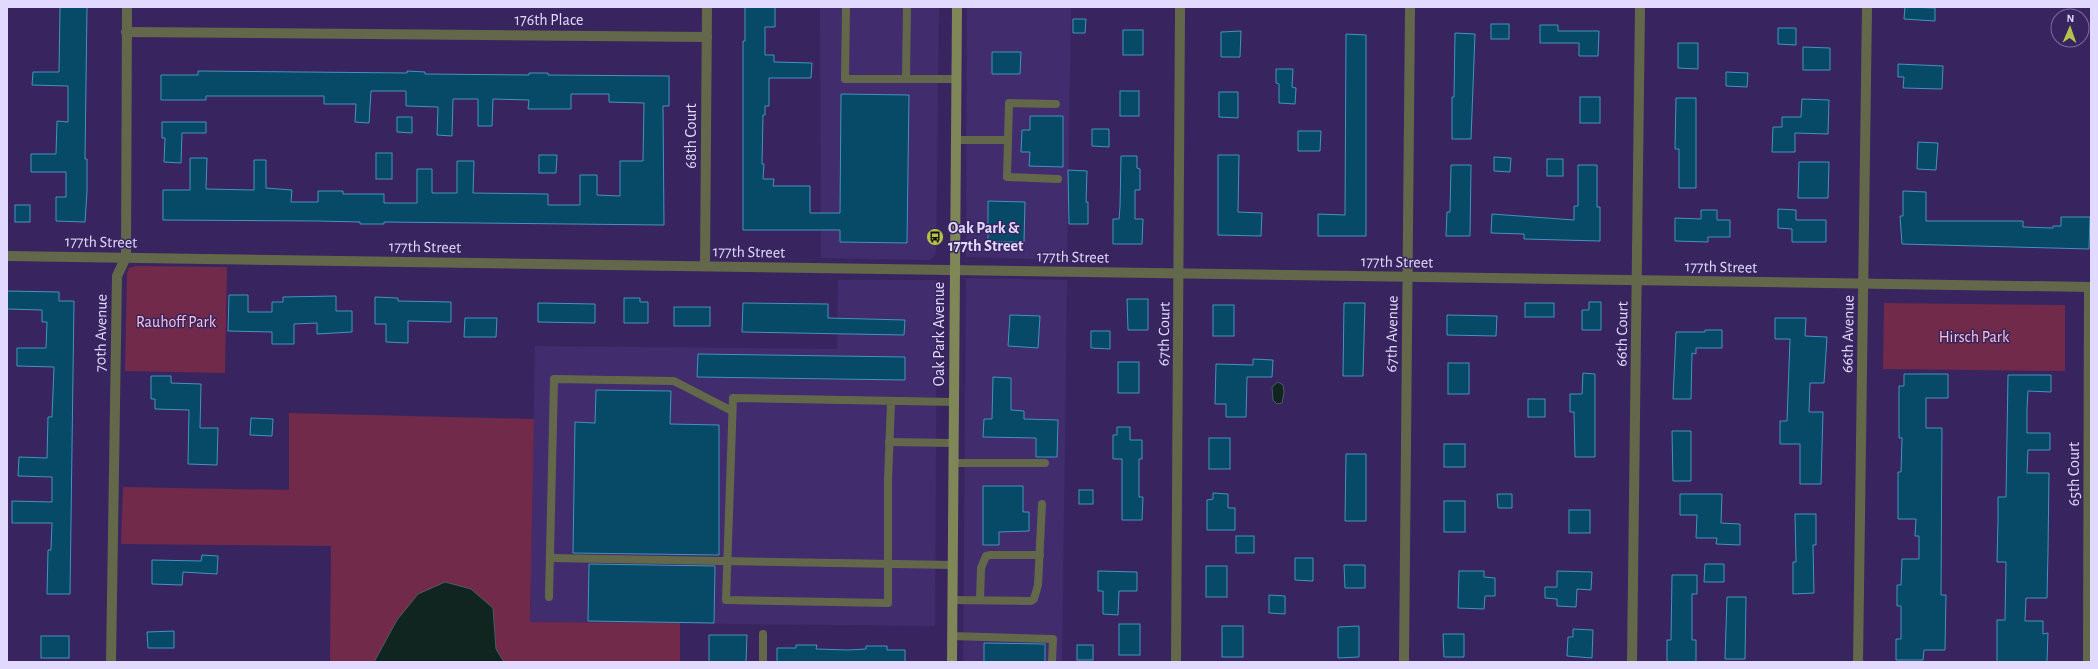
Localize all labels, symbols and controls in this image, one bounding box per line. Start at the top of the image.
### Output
north arrow [2050,8,2090,48]
street label: 176th Place [515,12,583,28]
text: N [2066,13,2074,24]
street label: 68th Court [683,103,699,169]
place label: Oak Park & 177th Street [948,220,1024,254]
bus stop icon: Oak Park & 177th Street [925,227,945,247]
street label: 177th Street [65,233,137,251]
street label: 177th Street [389,238,461,256]
street label: 177th Street [713,243,785,261]
street label: 177th Street [1037,248,1109,266]
street label: 177th Street [1361,253,1433,271]
street label: 177th Street [1685,258,1757,276]
street label: Oak Park Avenue [931,282,947,386]
street label: 70th Avenue [92,294,110,372]
street label: 67th Avenue [1383,295,1401,373]
street label: 66th Avenue [1839,295,1857,373]
street label: 66th Court [1613,301,1631,367]
street label: 67th Court [1155,302,1173,366]
park label: Rauhoff Park [136,314,217,330]
park label: Hirsch Park [1939,329,2010,345]
street label: 65th Court [2066,442,2082,506]

